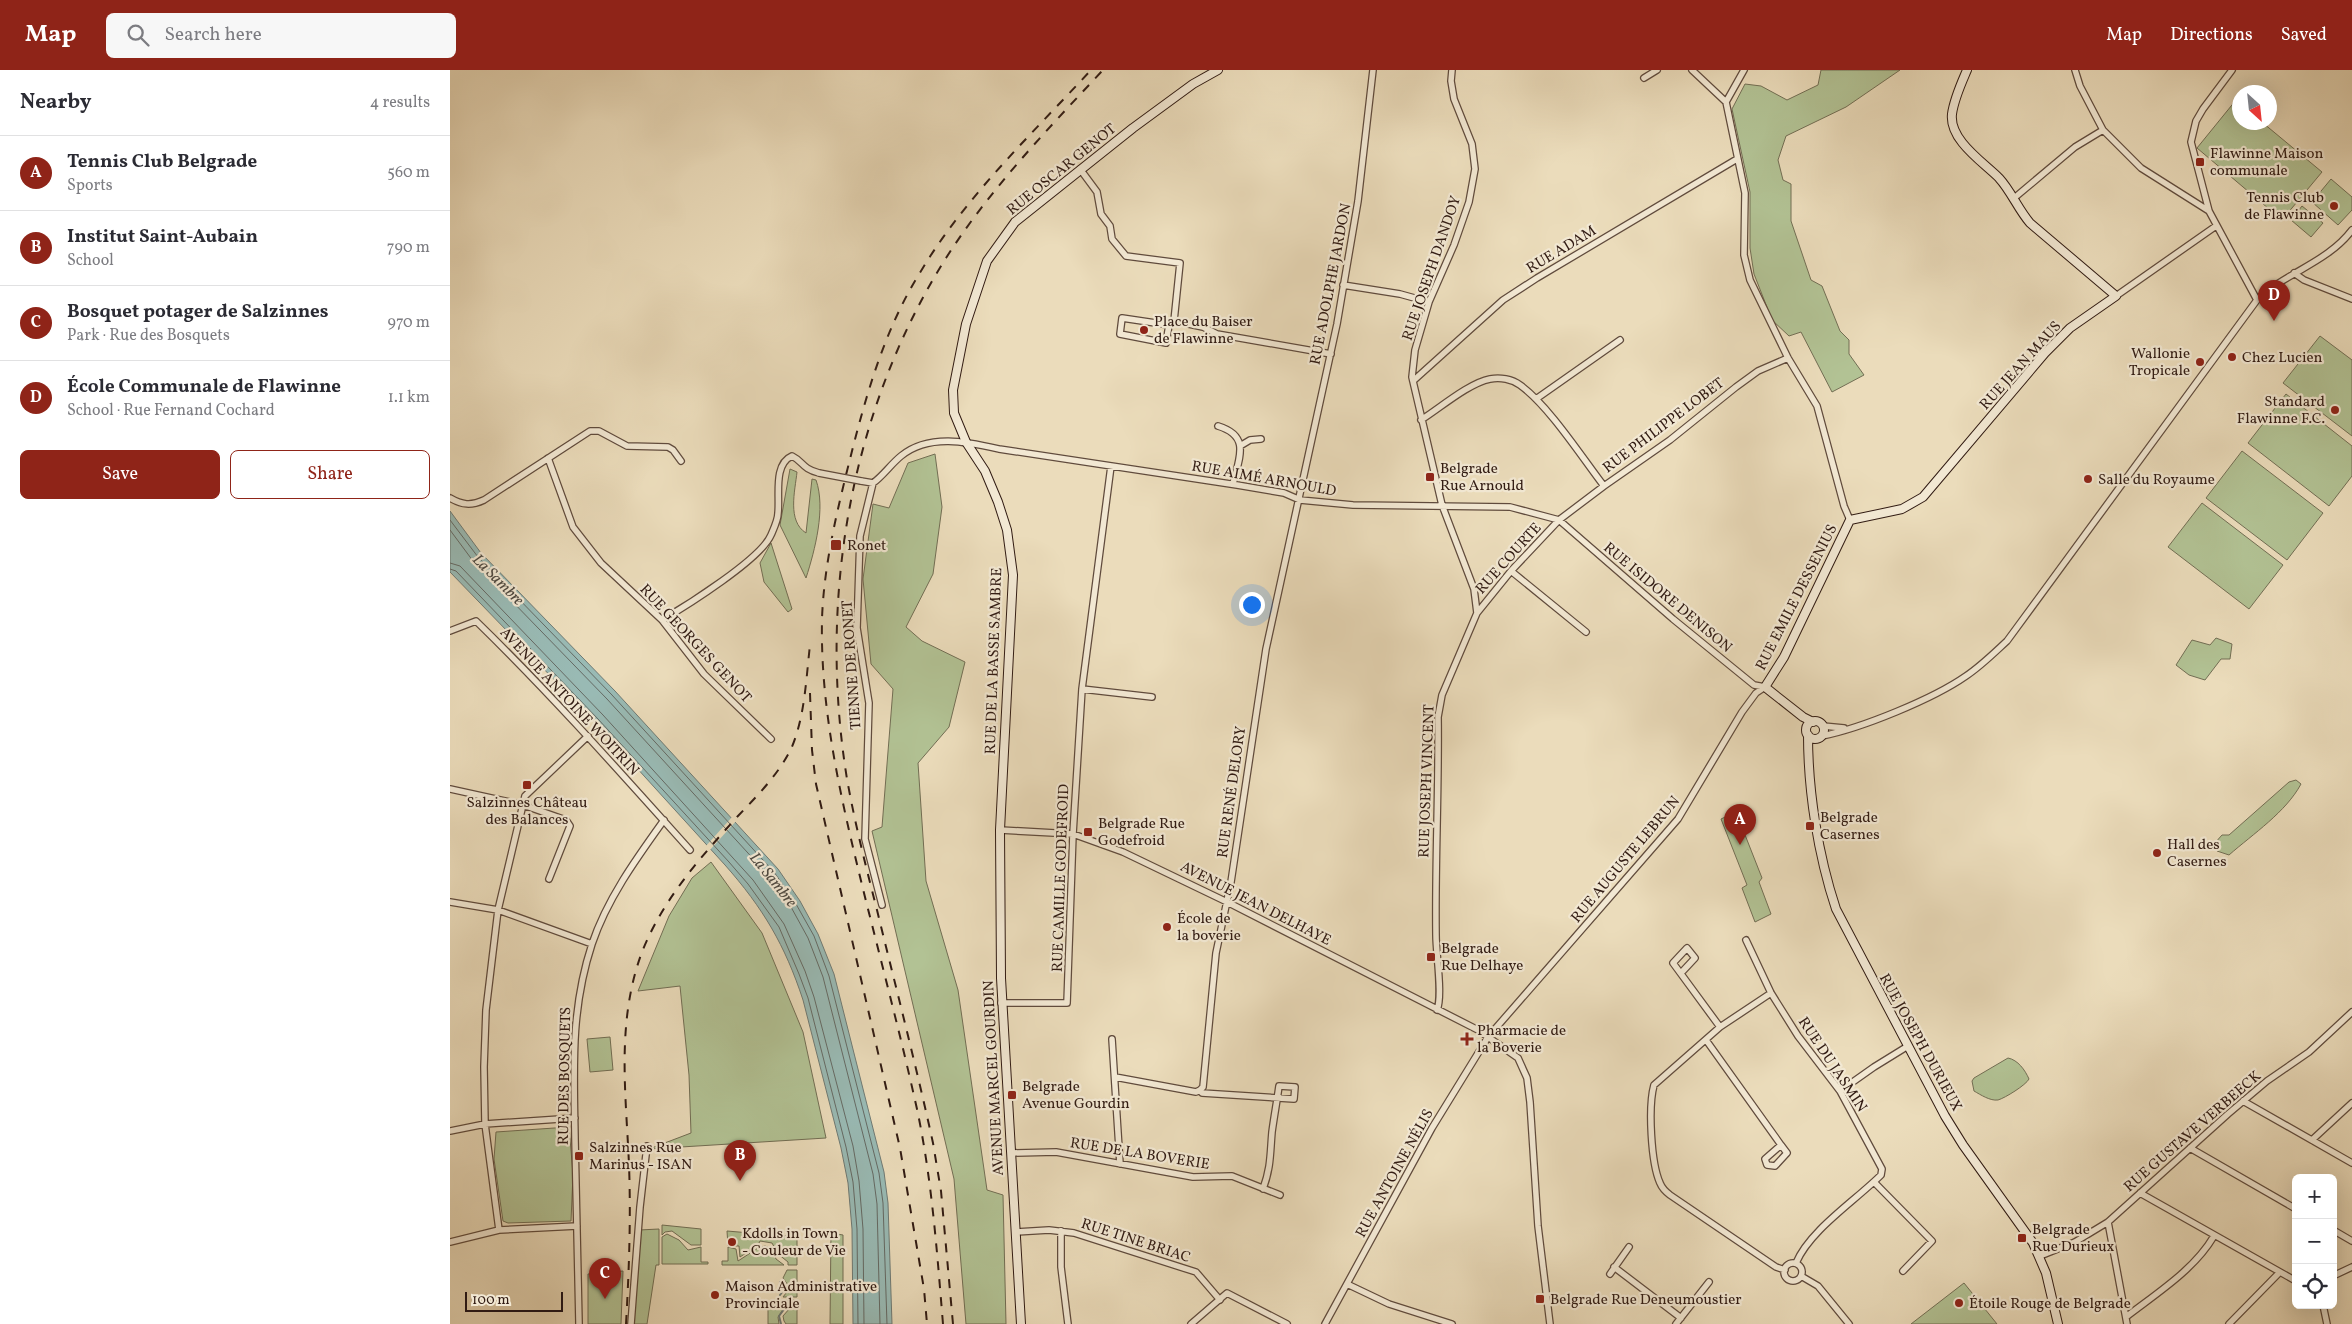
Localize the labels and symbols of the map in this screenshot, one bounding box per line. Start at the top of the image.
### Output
north arrow [2232,85,2277,130]
street label: RUE OSCAR GENOT [1003,119,1121,221]
place label: Flawinne Maison communale [2210,144,2323,182]
marker: Flawinne Maison communale [2194,156,2206,168]
place label: Tennis Club de Flawinne [2244,188,2324,226]
street label: RUE JOSEPH DANDOY [1398,193,1467,344]
marker: Tennis Club de Flawinne [2328,200,2340,212]
street label: RUE ADOLPHE JARDON [1306,202,1357,367]
street label: RUE ADAM [1523,221,1601,279]
pin: D [2258,280,2290,321]
place label: Place du Baiser de Flawinne [1154,312,1253,350]
street label: RUE JEAN MAUS [1975,317,2067,415]
marker: Place du Baiser de Flawinne [1138,324,1150,336]
place label: Wallonie Tropicale [2129,344,2190,382]
place label: Chez Lucien [2242,348,2323,369]
marker: Chez Lucien [2226,351,2238,363]
marker: Wallonie Tropicale [2194,356,2206,368]
street label: RUE PHILIPPE LOBET [1599,373,1729,479]
place label: Standard Flawinne F.C. [2237,392,2325,430]
marker: Standard Flawinne F.C. [2329,404,2341,416]
street label: RUE AIMÉ ARNOULD [1190,456,1338,503]
place label: Belgrade Rue Arnould [1440,459,1524,497]
place label: Salle du Royaume [2098,470,2215,491]
marker: Belgrade Rue Arnould [1424,471,1436,483]
marker: Salle du Royaume [2082,473,2094,485]
street label: RUE COURTE [1471,519,1547,599]
street label: RUE EMILE DESSENIUS [1751,521,1843,674]
place label: Ronet [847,536,886,557]
marker: Ronet [829,538,843,552]
street label: RUE ISIDORE DENISON [1598,538,1736,658]
water label: La Sambre [467,550,528,611]
street label: RUE DE LA BASSE SAMBRE [981,567,1008,755]
street label: RUE GEORGES GENOT [634,580,756,708]
your location [1239,592,1265,618]
street label: TIENNE DE RONET [837,599,867,730]
street label: AVENUE ANTOINE WOITRIN [494,623,643,781]
street label: RUE JOSEPH VINCENT [1414,704,1441,858]
street label: RUE RENÉ DELORY [1213,724,1252,860]
marker: Salzinnes Château des Balances [521,779,533,791]
street label: RUE CAMILLE GODEFROID [1048,784,1075,973]
street label: RUE AUGUSTE LEBRUN [1567,792,1686,928]
place label: Salzinnes Château des Balances [467,793,587,831]
pin: A [1724,804,1756,845]
place label: Belgrade Casernes [1820,808,1880,846]
place label: Belgrade Rue Godefroid [1098,814,1185,852]
marker: Belgrade Casernes [1804,820,1816,832]
marker: Belgrade Rue Godefroid [1082,826,1094,838]
place label: Hall des Casernes [2167,835,2227,873]
marker: Hall des Casernes [2151,847,2163,859]
water label: La Sambre [743,848,801,912]
street label: AVENUE JEAN DELHAYE [1176,857,1334,952]
place label: École de la boverie [1177,909,1241,947]
marker: École de la boverie [1161,921,1173,933]
place label: Belgrade Rue Delhaye [1441,939,1523,977]
marker: Belgrade Rue Delhaye [1425,951,1437,963]
street label: RUE JOSEPH DURIEUX [1873,970,1966,1115]
street label: AVENUE MARCEL GOURDIN [979,980,1010,1176]
street label: RUE DES BOSQUETS [554,1007,577,1145]
street label: RUE DU JASMIN [1792,1013,1871,1117]
place label: Pharmacie de la Boverie [1477,1021,1566,1059]
marker: Pharmacie de la Boverie [1461,1033,1473,1045]
street label: RUE GUSTAVE VERBEECK [2120,1066,2266,1198]
place label: Belgrade Avenue Gourdin [1022,1077,1130,1115]
marker: Belgrade Avenue Gourdin [1006,1089,1018,1101]
street label: RUE ANTOINE NÉLIS [1351,1106,1439,1242]
street label: RUE DE LA BOVERIE [1068,1133,1211,1176]
place label: Salzinnes Rue Marinus - ISAN [589,1138,692,1176]
pin: B [724,1140,756,1181]
marker: Salzinnes Rue Marinus - ISAN [573,1150,585,1162]
street label: RUE TINE BRIAC [1078,1214,1193,1269]
place label: Belgrade Rue Durieux [2032,1220,2115,1258]
place label: Kdolls in Town - Couleur de Vie [742,1224,846,1262]
marker: Belgrade Rue Durieux [2016,1232,2028,1244]
marker: Kdolls in Town - Couleur de Vie [726,1236,738,1248]
pin: C [589,1258,621,1299]
place label: Maison Administrative Provinciale [725,1277,877,1315]
scale bar [465,1289,562,1312]
marker: Maison Administrative Provinciale [709,1289,721,1301]
place label: Belgrade Rue Deneumoustier [1550,1290,1742,1311]
marker: Belgrade Rue Deneumoustier [1534,1293,1546,1305]
place label: Étoile Rouge de Belgrade [1969,1294,2131,1315]
marker: Étoile Rouge de Belgrade [1953,1297,1965,1309]

